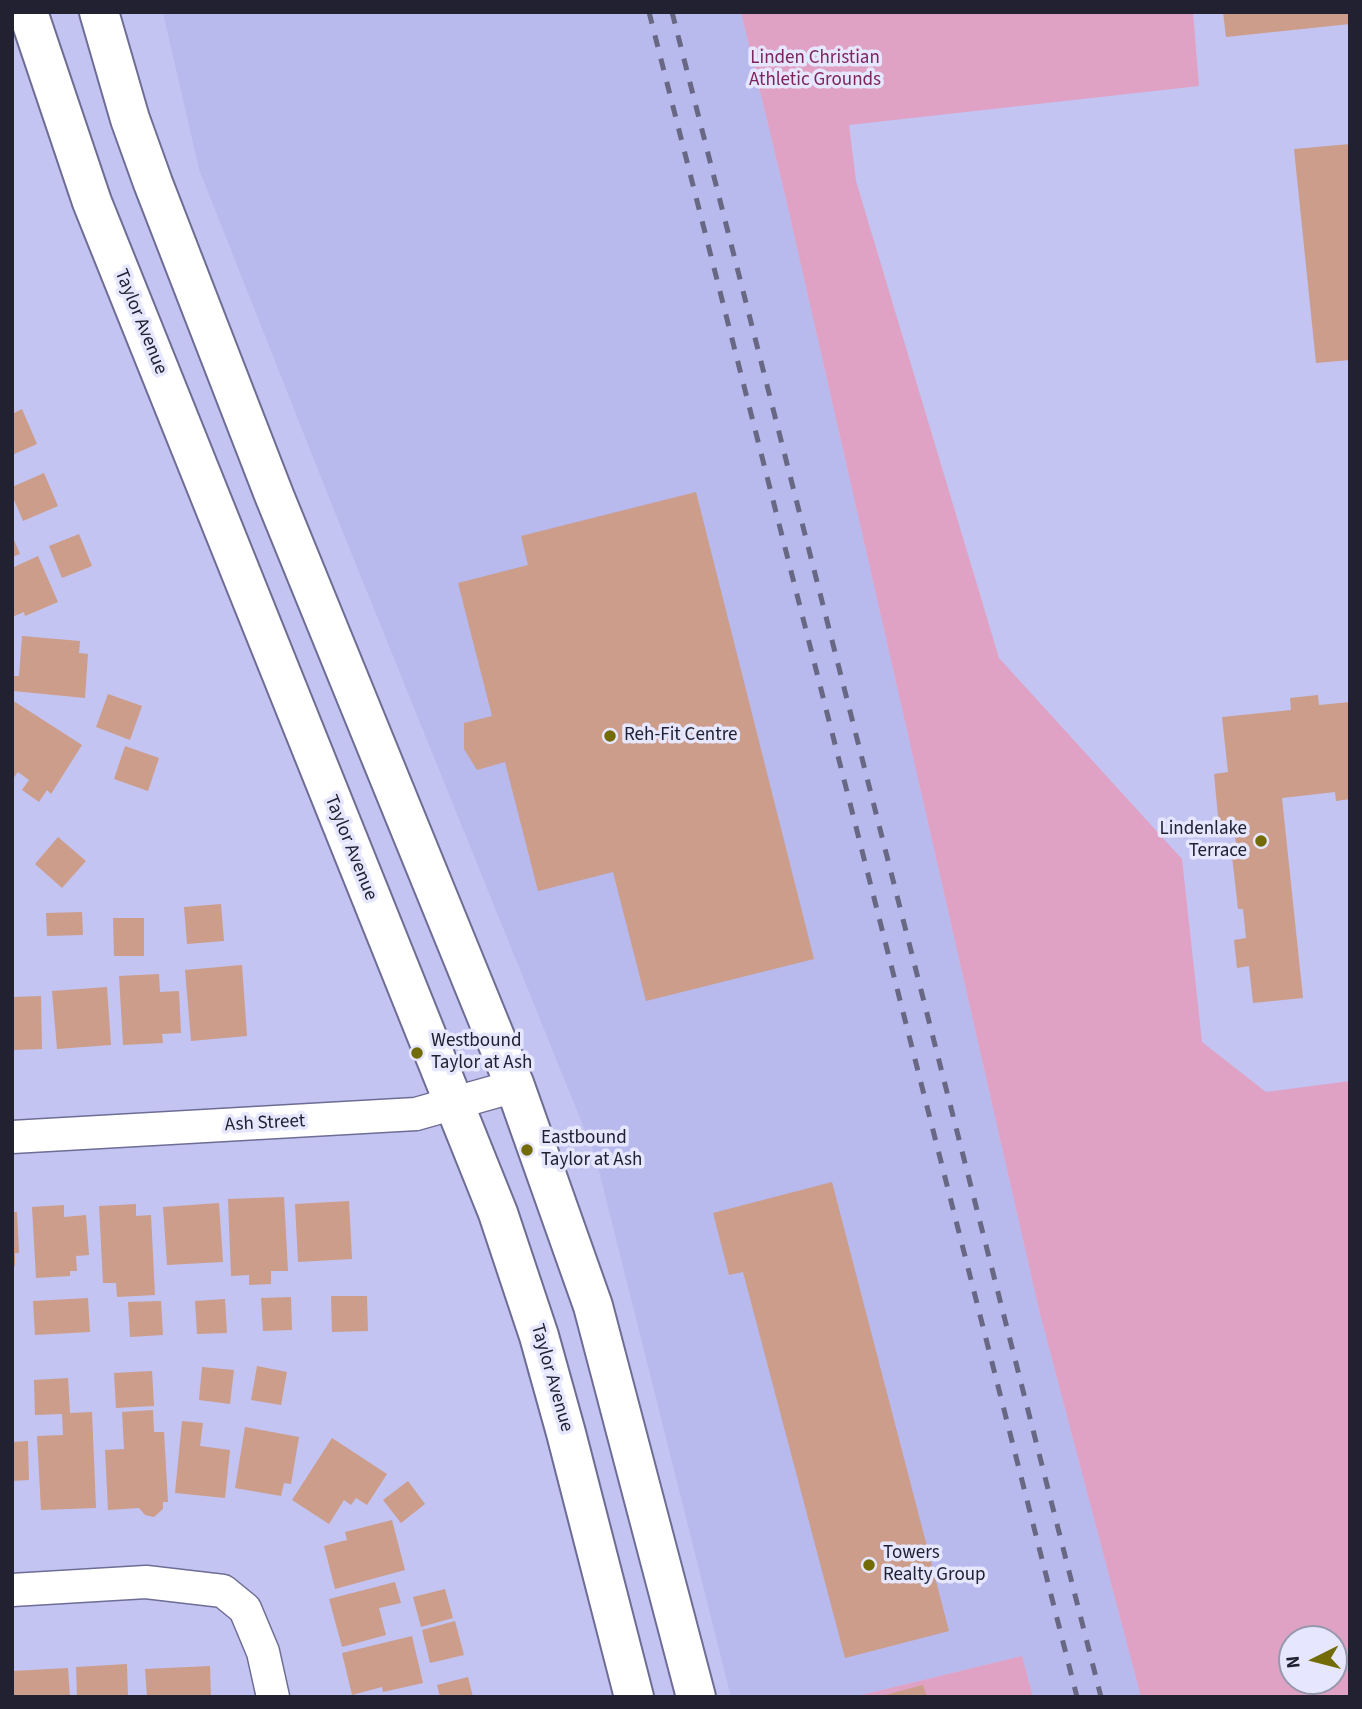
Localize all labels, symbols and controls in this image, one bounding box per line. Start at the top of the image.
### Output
park label: Linden Christian Athletic Grounds [749,48,881,92]
street label: Taylor Avenue [109,266,171,378]
place label: Reh-Fit Centre [624,725,737,747]
marker: Reh-Fit Centre [602,728,618,744]
street label: Taylor Avenue [319,792,381,904]
place label: Lindenlake Terrace [1159,819,1247,863]
marker: Lindenlake Terrace [1253,833,1269,849]
place label: Westbound Taylor at Ash [431,1031,532,1075]
marker: Westbound Taylor at Ash [409,1045,425,1061]
street label: Ash Street [224,1111,306,1137]
place label: Eastbound Taylor at Ash [541,1128,642,1172]
marker: Eastbound Taylor at Ash [519,1142,535,1158]
street label: Taylor Avenue [525,1321,577,1435]
place label: Towers Realty Group [883,1543,986,1587]
marker: Towers Realty Group [861,1557,877,1573]
north arrow [1278,1625,1348,1695]
text: N [1280,1654,1308,1670]

